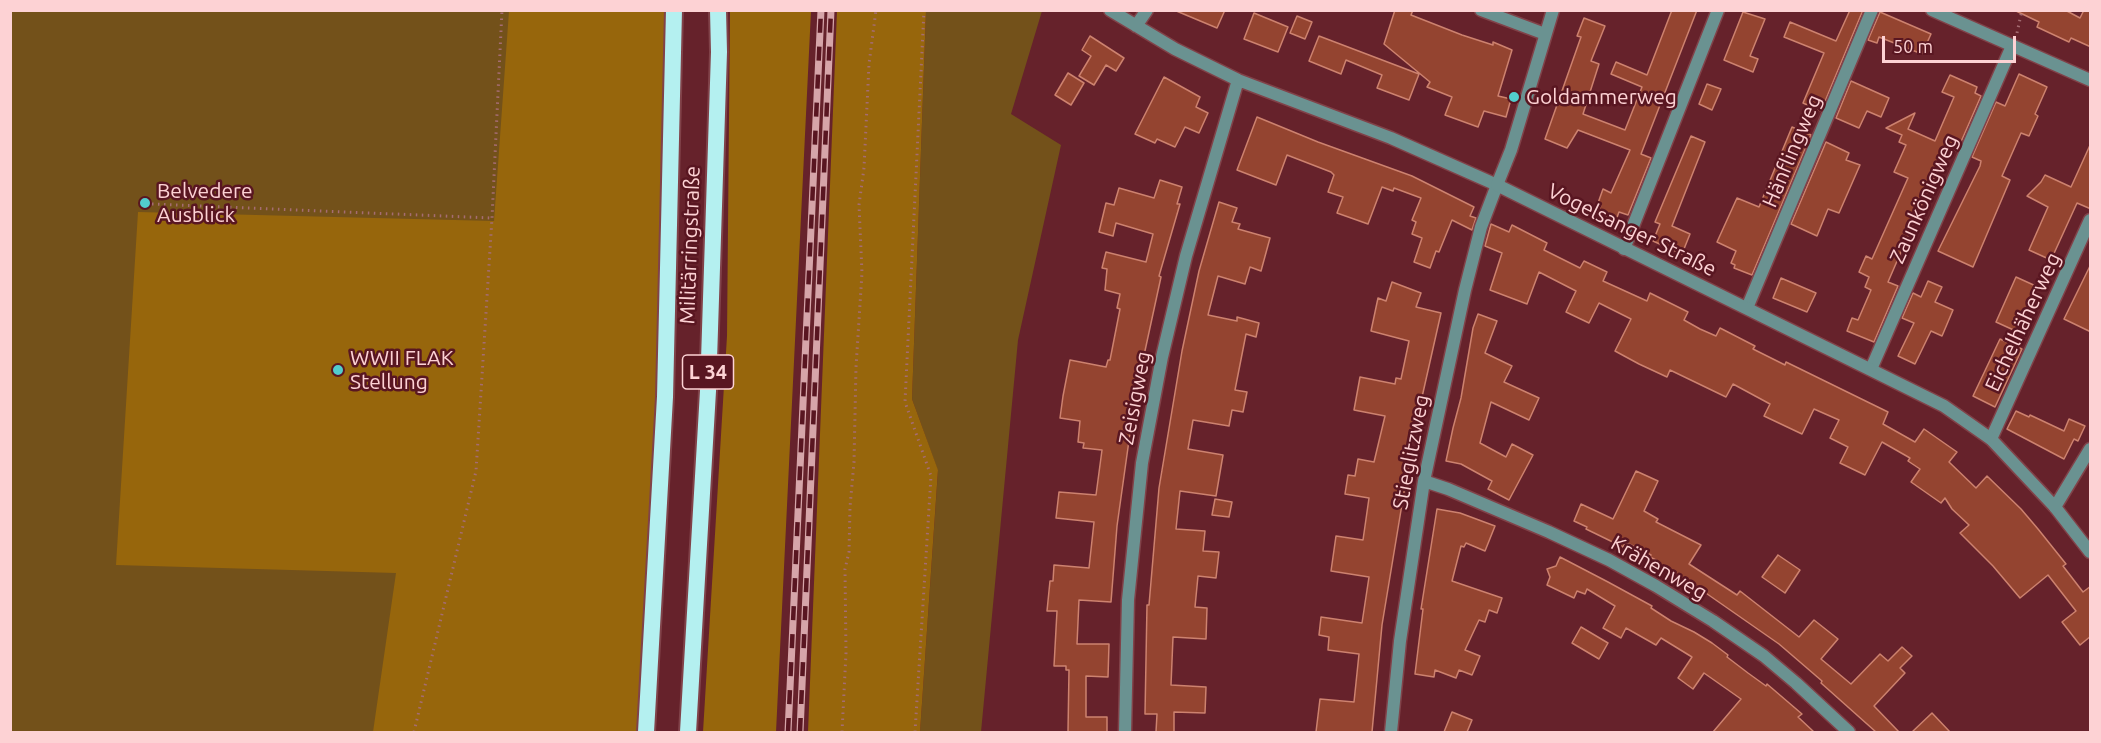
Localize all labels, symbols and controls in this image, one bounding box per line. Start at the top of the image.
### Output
scale bar [1885,24,2018,62]
text: 50 m [1893,36,1933,56]
place label: Goldammerweg [1526,84,1677,110]
marker: Goldammerweg [1507,90,1521,104]
street label: Hänflingweg [1757,91,1827,211]
street label: Zaunkönigweg [1884,131,1964,267]
street label: Militärringstraße [675,165,705,325]
place label: Belvedere Ausblick [157,178,253,228]
street label: Vogelsanger Straße [1544,178,1720,282]
marker: Belvedere Ausblick [138,196,152,210]
street label: Eichelhäherweg [1980,249,2066,395]
place label: WWII FLAK Stellung [350,345,453,395]
street label: Zeisigweg [1114,349,1156,447]
road number: L 34 [682,355,734,389]
marker: WWII FLAK Stellung [331,363,345,377]
street label: Stieglitzweg [1388,392,1434,512]
street label: Krähenweg [1606,530,1712,606]

